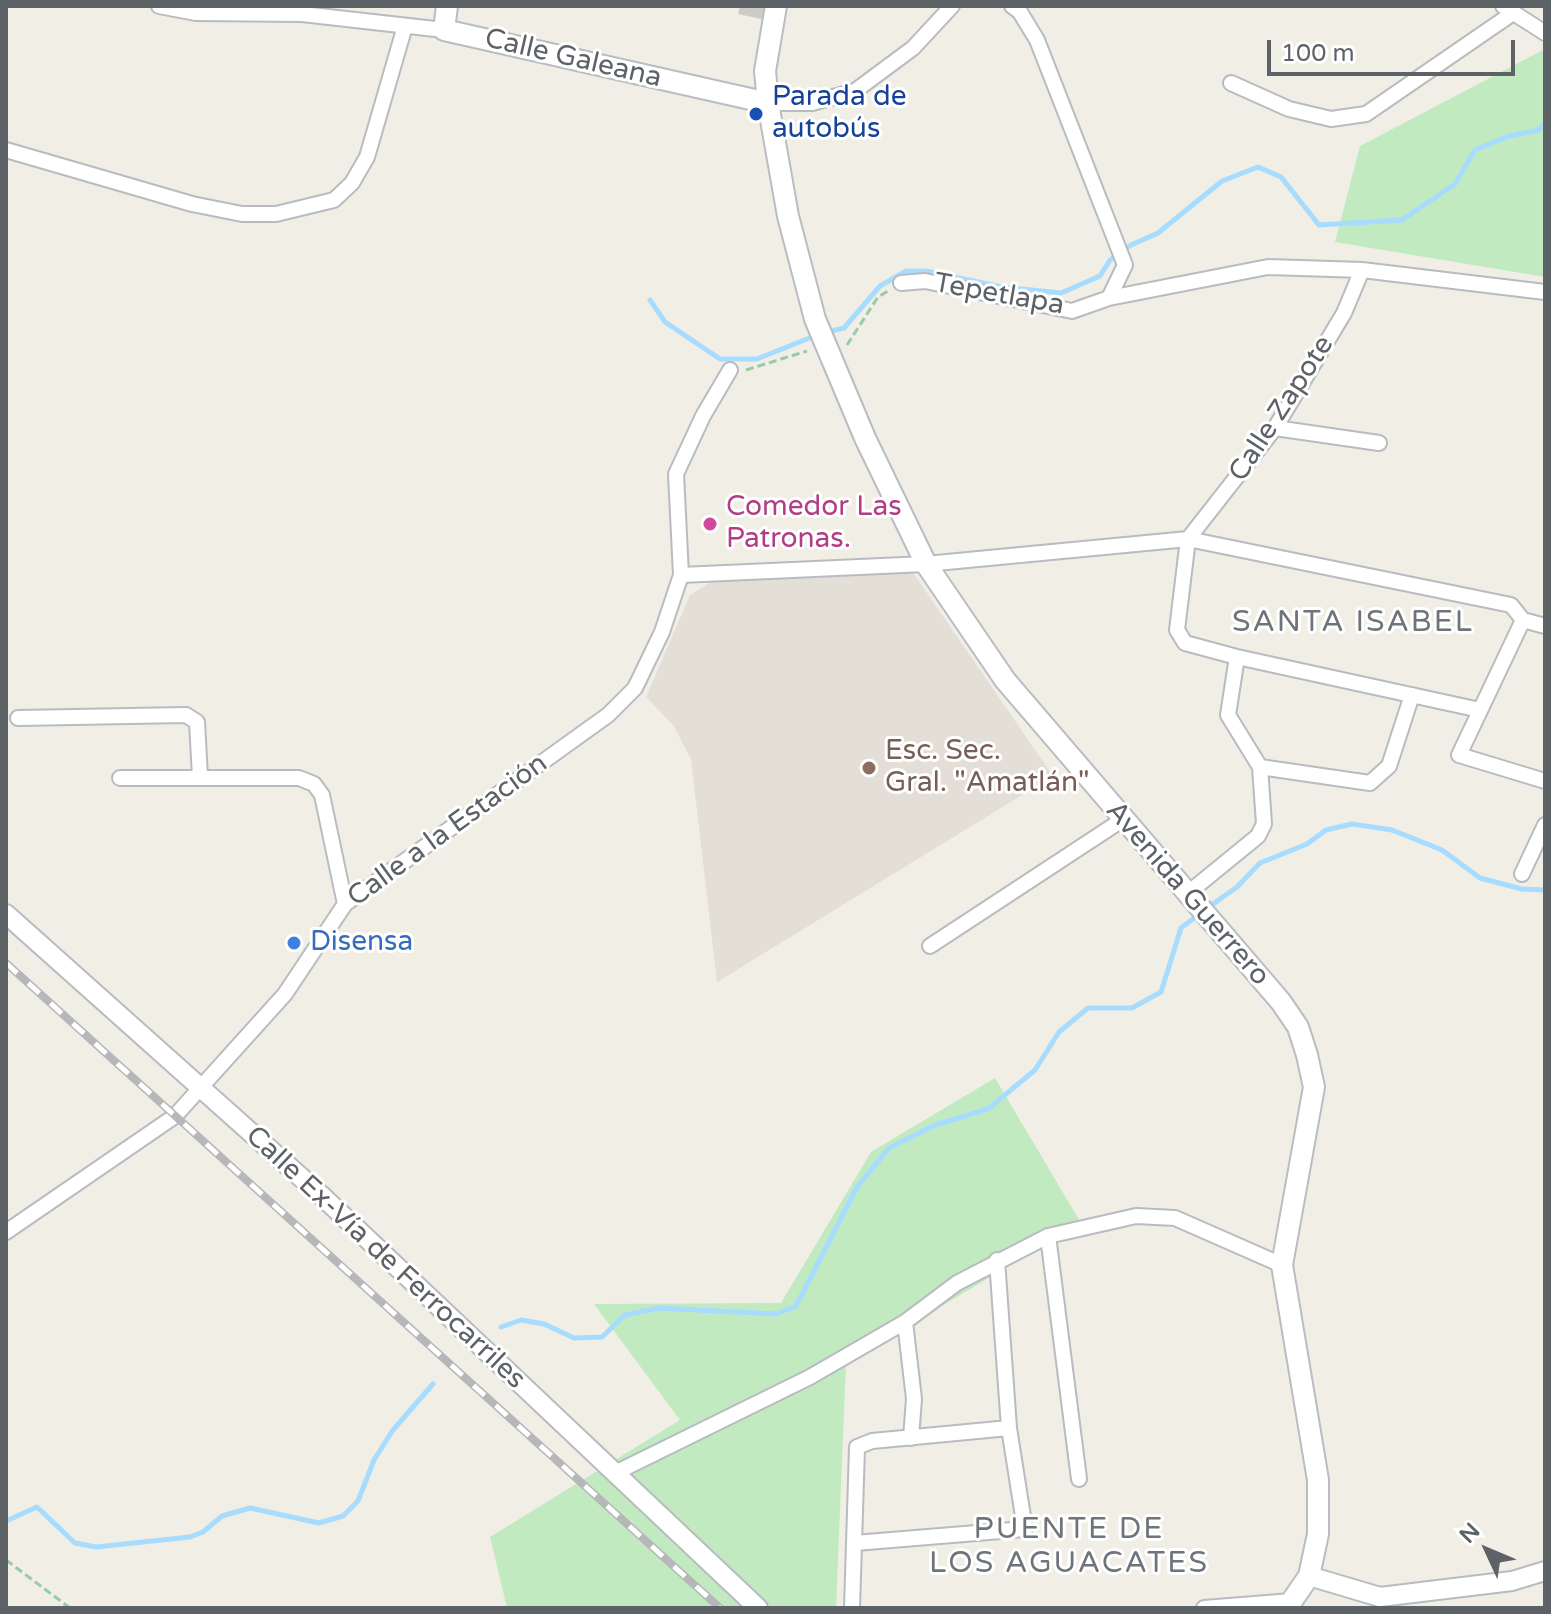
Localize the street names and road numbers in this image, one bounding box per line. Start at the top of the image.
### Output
street label: Calle Galeana [481,22,665,96]
street label: Tepetlapa [931,267,1067,323]
street label: Calle Zapote [1222,330,1342,488]
street label: Calle a la Estación [342,747,554,915]
street label: Avenida Guerrero [1098,795,1276,993]
street label: Calle Ex-Vía de Ferrocarriles [238,1119,532,1397]

